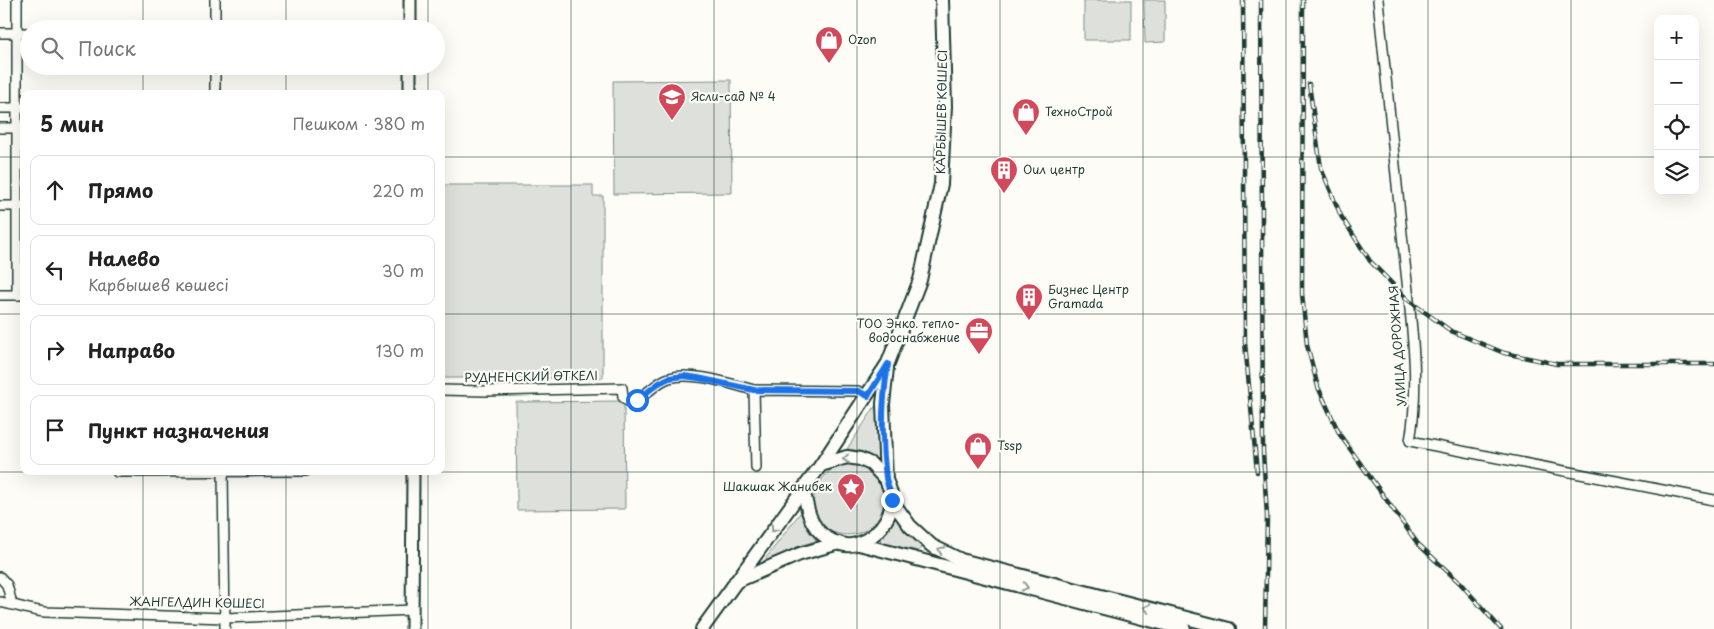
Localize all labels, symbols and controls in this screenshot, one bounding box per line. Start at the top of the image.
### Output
map controls [1654,15,1699,195]
button: + [1654,15,1699,60]
search box [20,20,445,75]
shop icon: Ozon [814,25,844,64]
place label: Ozon [848,30,877,48]
icon: search [38,34,66,62]
text: Поиск [78,34,136,62]
street label: КАРБЫШЕВ КӨШЕСІ [931,50,951,174]
button: − [1654,60,1699,105]
school or university icon: Ясли-сад № 4 [657,82,687,121]
place label: Ясли-сад № 4 [691,87,776,105]
shop icon: ТехноСтрой [1011,97,1041,136]
place label: ТехноСтрой [1045,102,1113,120]
button: locate [1654,105,1699,150]
text: 5 мин [40,107,104,139]
text: Пешком · 380 m [292,111,425,135]
button: layers [1654,150,1699,195]
building icon: Оил центр [989,155,1019,194]
place label: Оил центр [1023,160,1085,178]
icon: ahead [41,176,69,204]
text: Прямо [88,176,153,204]
text: 220 m [373,178,424,202]
text: Налево [88,244,160,272]
icon: left [41,256,69,284]
text: 30 m [382,258,424,282]
text: Карбышев көшесі [88,272,229,296]
place label: Бизнес Центр Gramada [1048,280,1129,312]
building icon: Бизнес Центр Gramada [1014,282,1044,321]
street label: УЛИЦА ДОРОЖНАЯ [1384,285,1410,407]
place label: ТОО Энко. тепло- водоснабжение [856,314,960,346]
office icon: ТОО Энко. тепло- водоснабжение [964,316,994,355]
icon: right [41,336,69,364]
text: Направо [88,336,175,364]
text: 130 m [376,338,424,362]
street label: РУДНЕНСКИЙ ӨТКЕЛІ [464,366,598,386]
route start [626,389,649,412]
icon: arrive [41,416,69,444]
text: Пункт назначения [88,416,269,444]
shop icon: Tssp [963,431,993,470]
place label: Tssp [997,436,1022,454]
one-way arrow [841,453,849,464]
place icon: Шакшак Жанибек [836,472,866,511]
place label: Шакшак Жанибек [723,477,833,495]
route end [881,489,904,512]
one-way arrow [771,523,780,533]
one-way arrow [937,546,946,556]
one-way arrow [1020,581,1028,591]
street label: ЖАНГЕЛДИН КӨШЕСІ [129,592,265,612]
one-way arrow [1143,603,1152,614]

